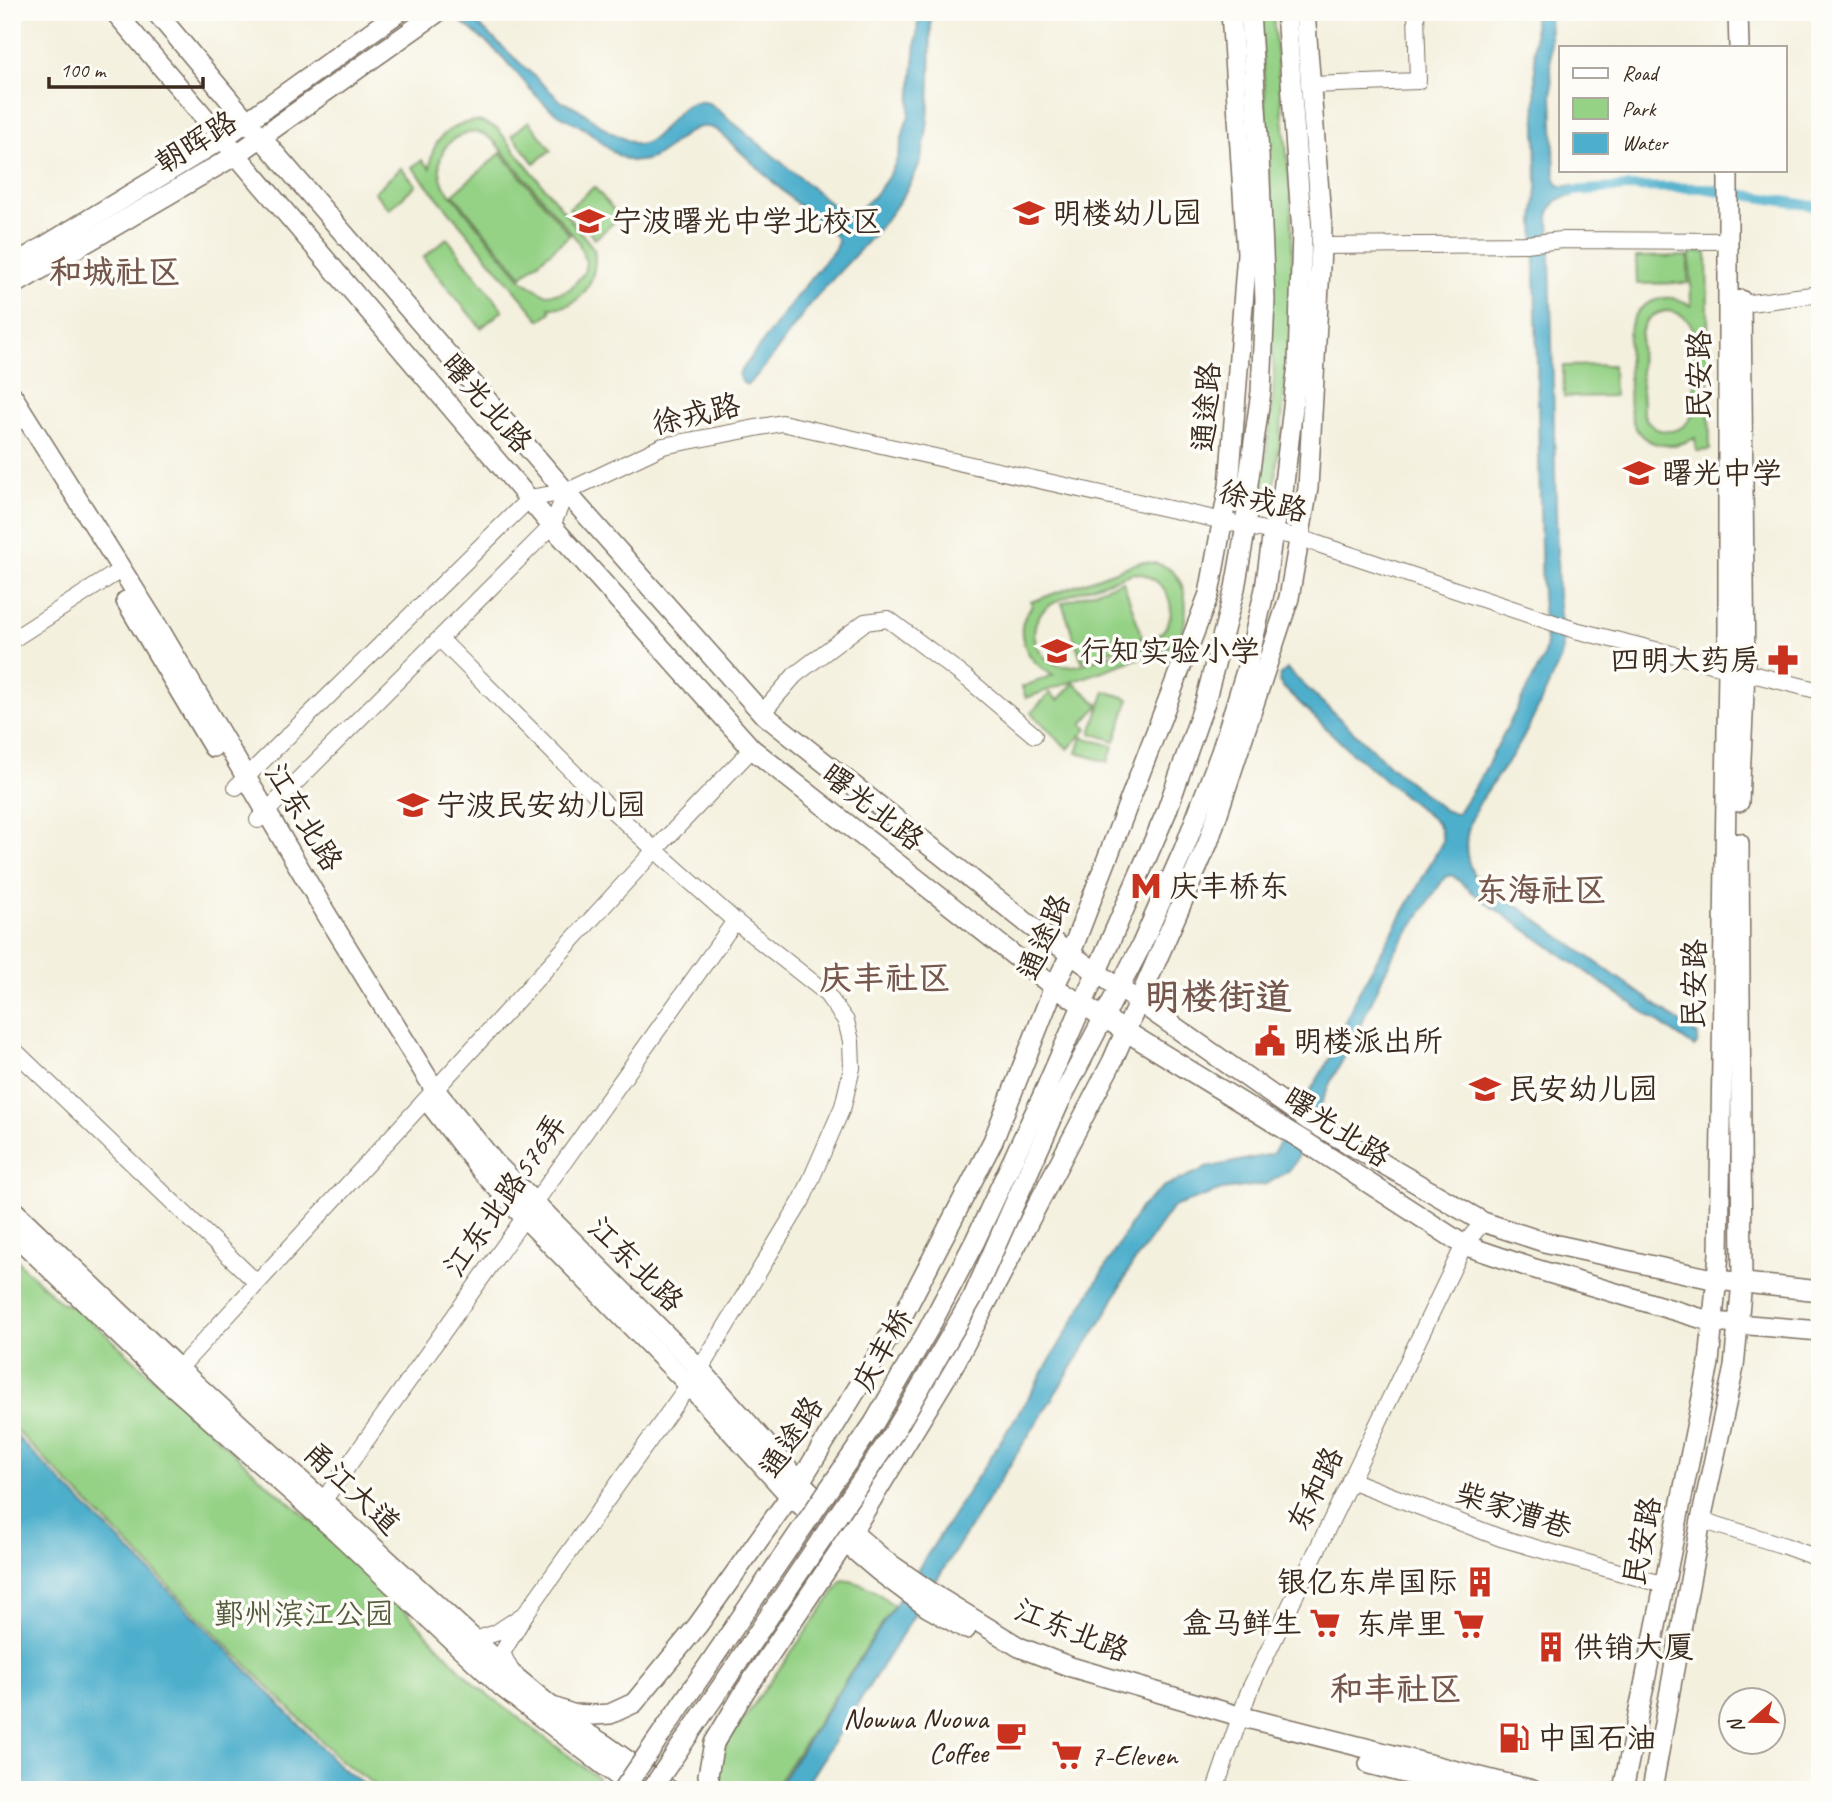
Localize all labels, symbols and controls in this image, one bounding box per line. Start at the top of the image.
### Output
scale bar [49,46,203,90]
legend [1559,46,1786,172]
text: 100 m [60,57,107,83]
text: Road [1622,60,1661,86]
text: Park [1622,96,1657,122]
street label: 朝晖路 [148,102,244,182]
text: Water [1622,130,1669,156]
place label: 明楼幼儿园 [1052,194,1202,232]
school or university icon: 明楼幼儿园 [1012,196,1046,230]
place label: 宁波曙光中学北校区 [612,202,882,240]
school or university icon: 宁波曙光中学北校区 [572,204,606,238]
district label: 和城社区 [49,251,181,293]
street label: 民安路 [1680,330,1718,420]
street label: 曙光北路 [433,345,541,461]
street label: 通途路 [1184,361,1228,453]
street label: 徐戎路 [648,385,744,443]
place label: 曙光中学 [1662,454,1782,492]
school or university icon: 曙光中学 [1622,456,1656,490]
street label: 徐戎路 [1215,472,1311,530]
place label: 行知实验小学 [1080,632,1260,670]
school or university icon: 行知实验小学 [1040,634,1074,668]
place label: 四明大药房 [1610,641,1760,679]
pharmacy icon: 四明大药房 [1766,643,1800,677]
street label: 曙光北路 [814,755,932,859]
street label: 江东北路 [257,756,351,878]
place label: 宁波民安幼儿园 [436,786,646,824]
school or university icon: 宁波民安幼儿园 [396,788,430,822]
place label: 庆丰桥东 [1169,867,1289,905]
metro station icon: 庆丰桥东 [1129,869,1163,903]
district label: 东海社区 [1475,869,1607,911]
street label: 通途路 [1009,888,1079,986]
street label: 民安路 [1674,939,1714,1029]
district label: 庆丰社区 [819,957,951,999]
district label: 明楼街道 [1144,973,1292,1020]
place label: 明楼派出所 [1293,1022,1443,1060]
public building icon: 明楼派出所 [1253,1024,1287,1058]
place label: 民安幼儿园 [1508,1070,1658,1108]
school or university icon: 民安幼儿园 [1468,1072,1502,1106]
street label: 曙光北路 [1276,1078,1398,1176]
street label: 江东北路576弄 [435,1106,575,1284]
street label: 江东北路 [580,1208,692,1320]
street label: 庆丰桥 [843,1302,921,1398]
street label: 通途路 [751,1389,831,1485]
street label: 甬江大道 [295,1433,409,1543]
street label: 东和路 [1278,1440,1352,1538]
street label: 柴家漕巷 [1451,1473,1577,1547]
street label: 民安路 [1615,1493,1669,1589]
place label: 银亿东岸国际 [1277,1563,1457,1601]
building icon: 银亿东岸国际 [1463,1565,1497,1599]
street label: 江东北路 [1009,1590,1135,1670]
park label: 鄞州滨江公园 [214,1595,394,1633]
place label: 盒马鲜生 [1182,1604,1302,1642]
place label: 东岸里 [1356,1605,1446,1643]
supermarket icon: 盒马鲜生 [1308,1606,1342,1640]
supermarket icon: 东岸里 [1452,1607,1486,1641]
place label: 供销大厦 [1574,1628,1694,1666]
building icon: 供销大厦 [1534,1630,1568,1664]
district label: 和丰社区 [1330,1668,1462,1710]
north arrow [1716,1686,1786,1756]
place label: Nowwa Nuowa Coffee [843,1699,990,1771]
text: N [1723,1714,1750,1736]
cafe icon: Nowwa Nuowa Coffee [994,1718,1028,1752]
place label: 中国石油 [1537,1719,1657,1757]
fuel station icon: 中国石油 [1497,1721,1531,1755]
place label: 7-Eleven [1090,1736,1179,1774]
supermarket icon: 7-Eleven [1050,1738,1084,1772]

